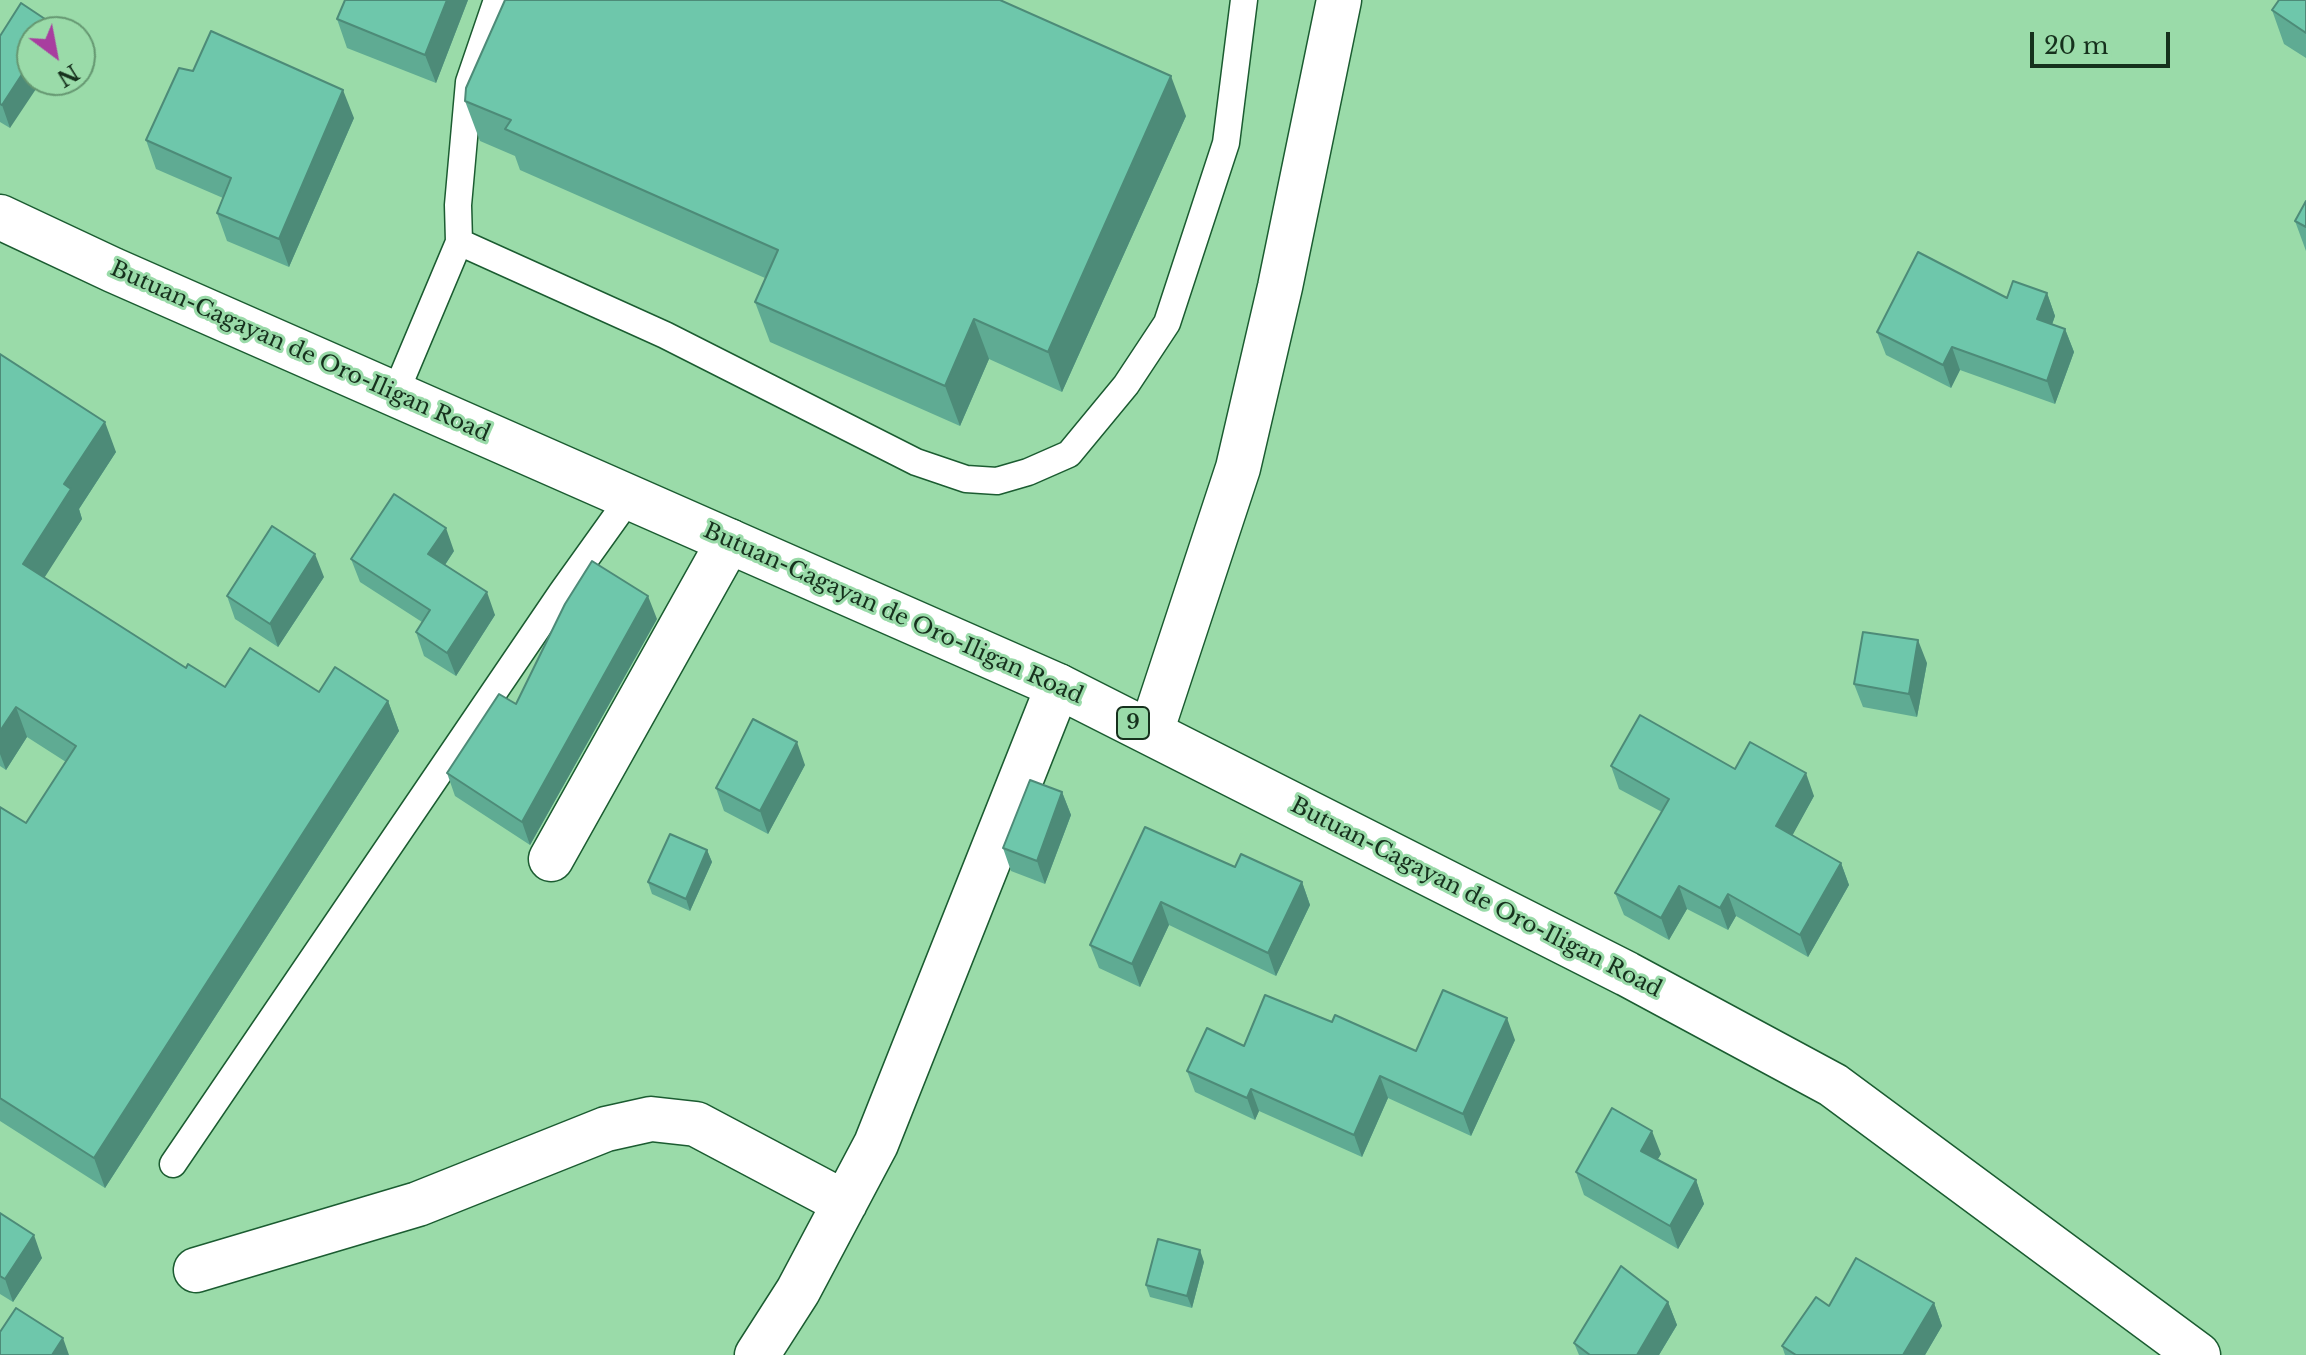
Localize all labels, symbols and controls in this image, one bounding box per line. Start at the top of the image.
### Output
north arrow [16,16,96,96]
scale bar [2034,16,2174,66]
text: 20 m [2044,31,2109,60]
text: N [52,58,84,92]
street label: Butuan-Cagayan de Oro-Iligan Road [106,256,494,448]
street label: Butuan-Cagayan de Oro-Iligan Road [699,518,1087,710]
road number: 9 [1117,707,1149,739]
street label: Butuan-Cagayan de Oro-Iligan Road [1286,793,1666,1003]

